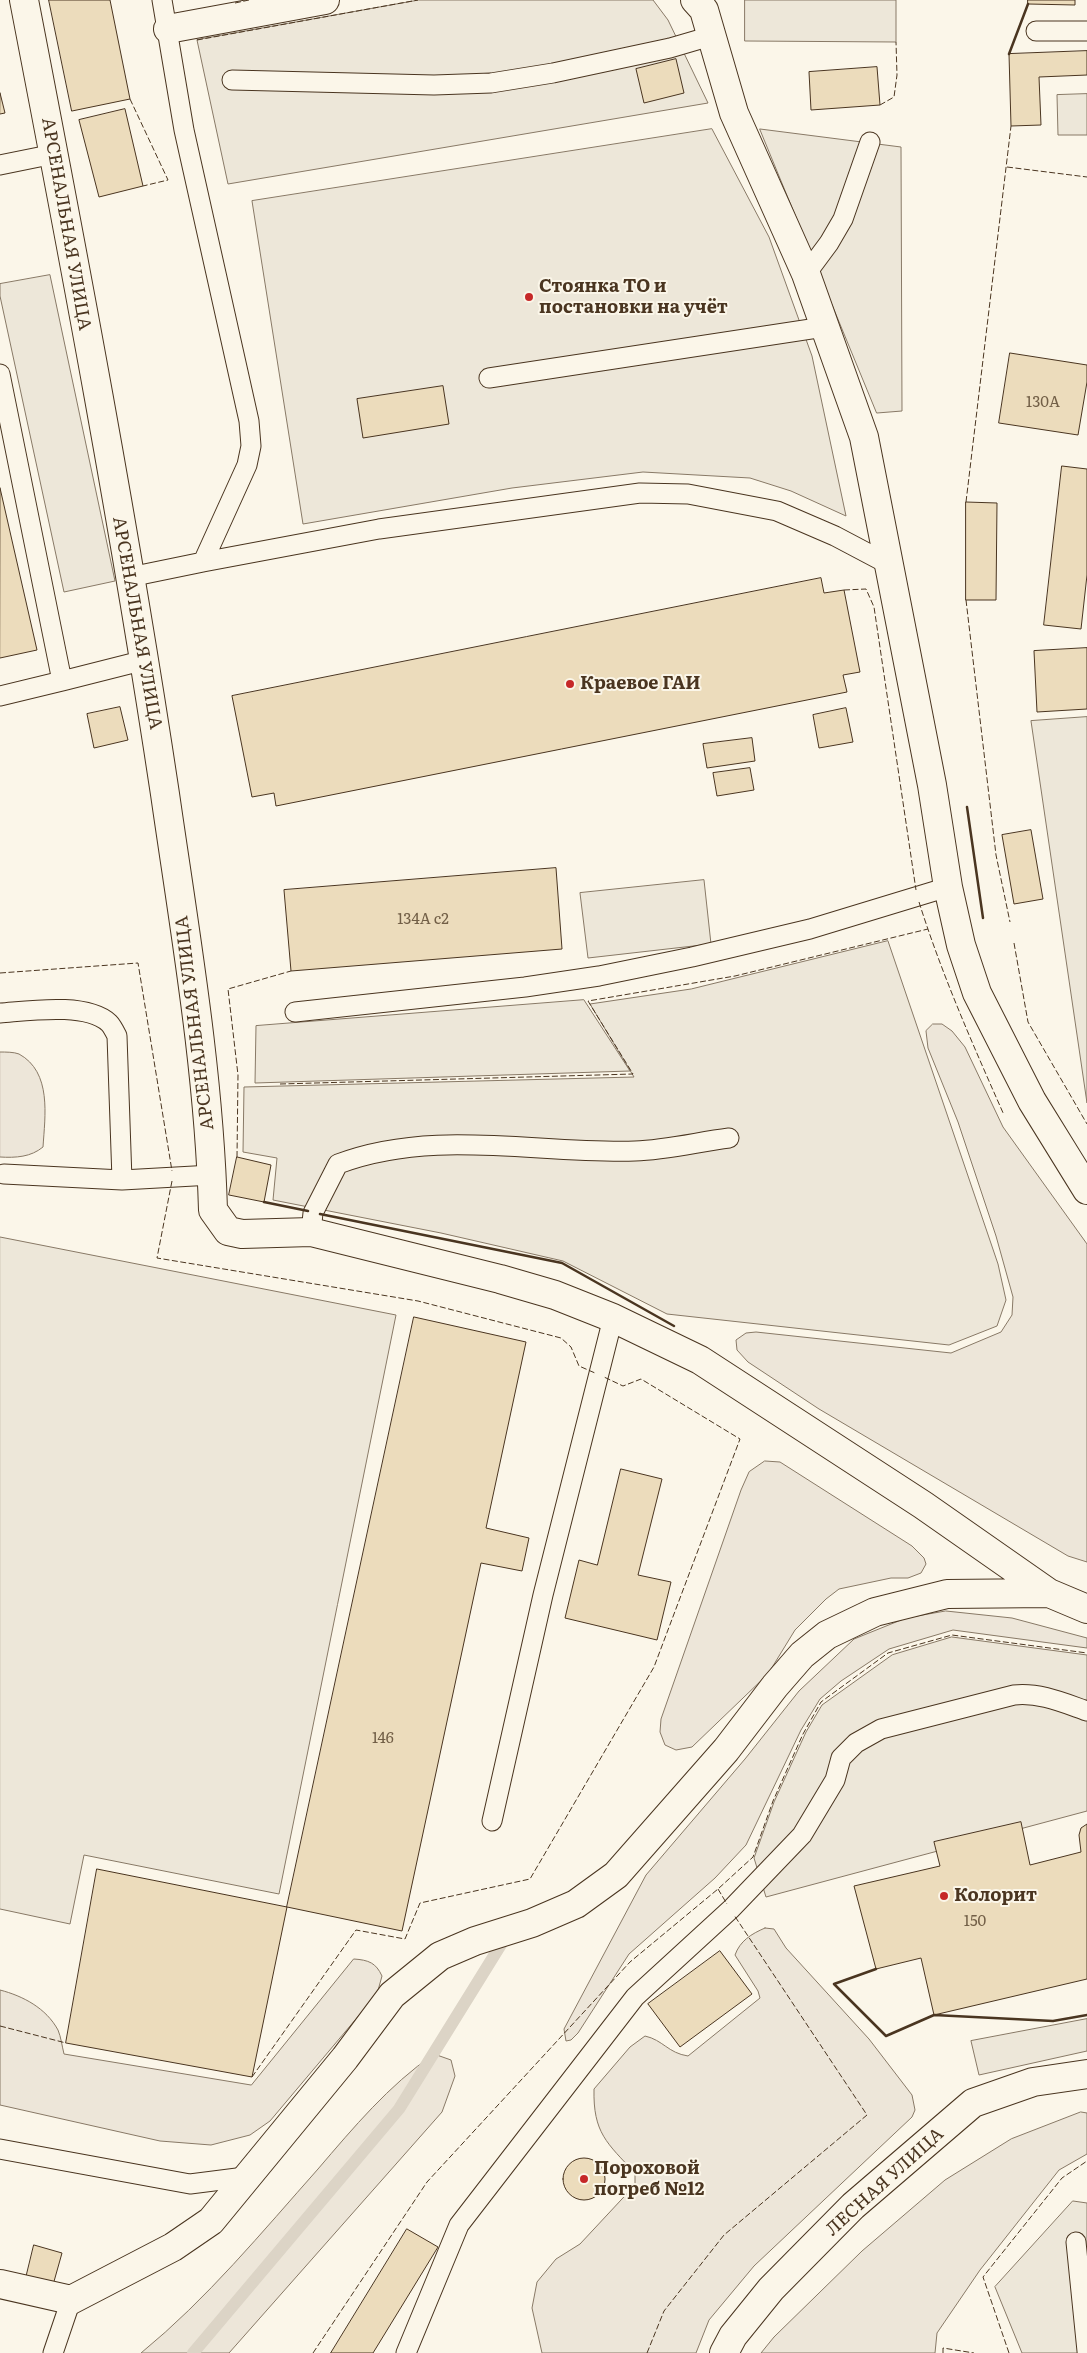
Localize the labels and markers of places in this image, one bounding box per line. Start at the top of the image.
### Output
place label: Стоянка ТО и постановки на учёт [539,276,728,318]
marker: Стоянка ТО и постановки на учёт [523,291,535,303]
place label: Краевое ГАИ [580,673,701,695]
marker: Краевое ГАИ [564,678,576,690]
place label: Колорит [954,1885,1037,1907]
marker: Колорит [938,1890,950,1902]
place label: Пороховой погреб №12 [594,2158,704,2200]
marker: Пороховой погреб №12 [578,2173,590,2185]

